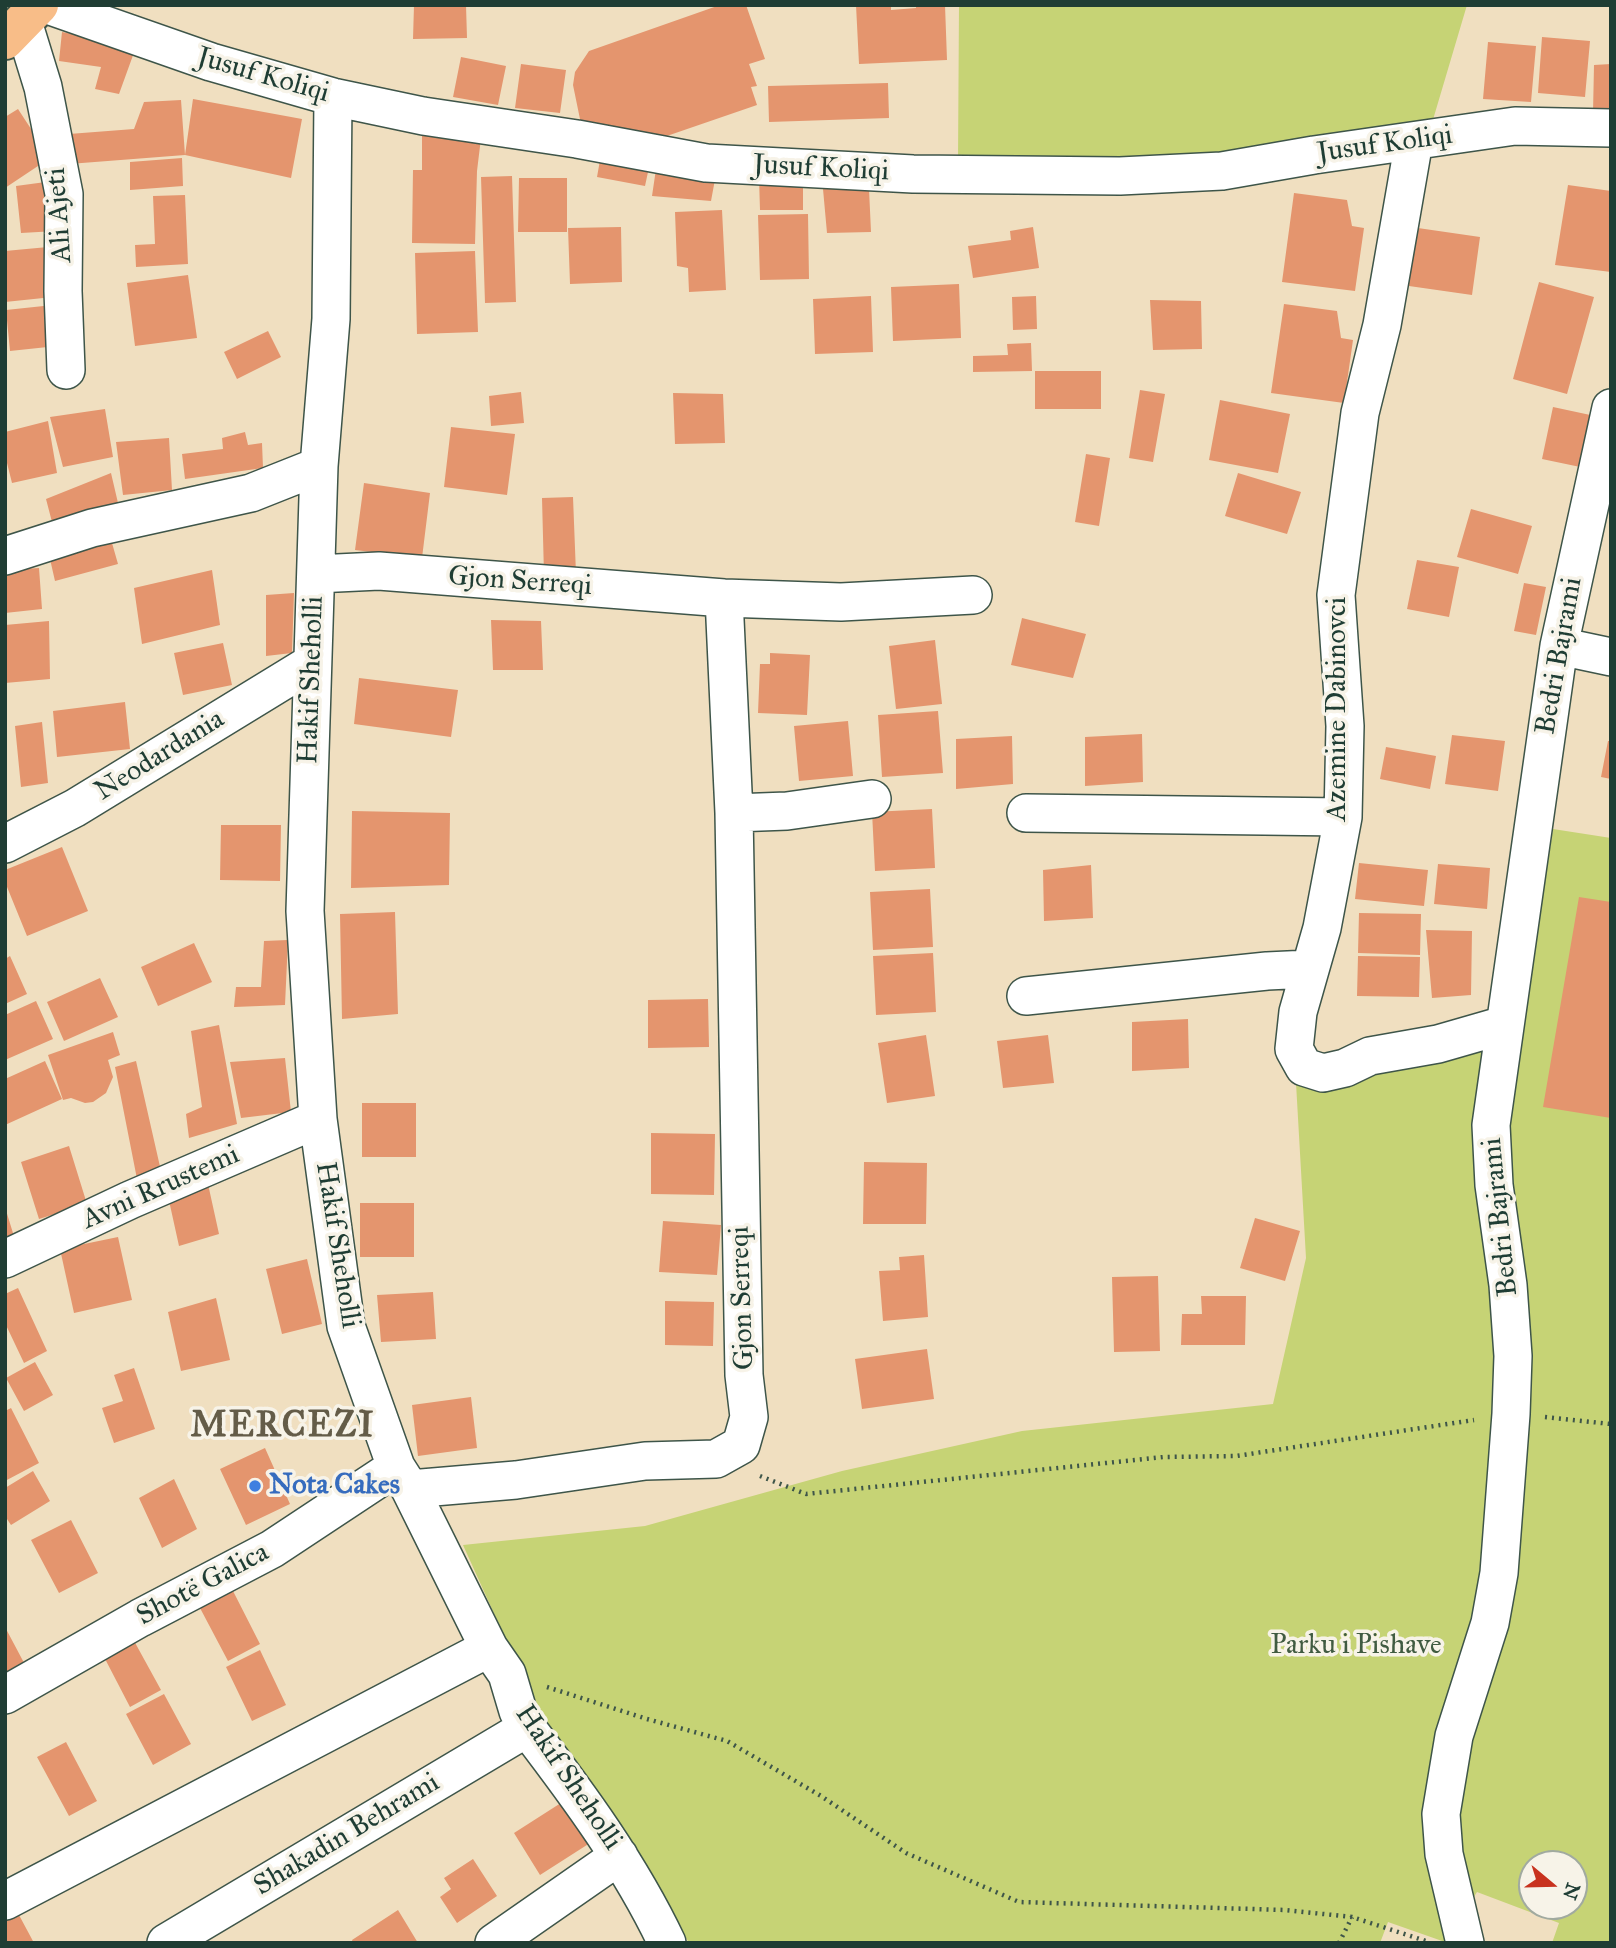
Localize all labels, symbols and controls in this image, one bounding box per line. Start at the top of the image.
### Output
street label: Jusuf Koliqi [193,41,333,111]
street label: Jusuf Koliqi [1315,119,1455,171]
street label: Jusuf Koliqi [752,149,890,189]
street label: Ali Ajeti [40,166,80,264]
street label: Gjon Serreqi [447,560,593,604]
street label: Bedri Bajrami [1530,575,1590,737]
street label: Hakif Sheholli [292,596,332,764]
street label: Azemine Dabinovci [1321,597,1355,821]
street label: Neodardania [89,703,231,809]
street label: Bedri Bajrami [1476,1136,1526,1298]
street label: Avni Rrustemi [77,1138,245,1238]
street label: Hakif Sheholli [307,1159,367,1331]
street label: Gjon Serreqi [724,1225,762,1371]
district label: MERCEZI [191,1406,375,1448]
place label: Nota Cakes [269,1469,400,1503]
marker: Nota Cakes [247,1478,263,1494]
street label: Shotë Galica [131,1536,275,1634]
park label: Parku i Pishave [1270,1629,1442,1663]
street label: Hakif Sheholli [507,1699,629,1857]
street label: Shakadin Behrami [248,1766,446,1904]
north arrow [1518,1850,1588,1920]
text: N [1558,1880,1585,1903]

